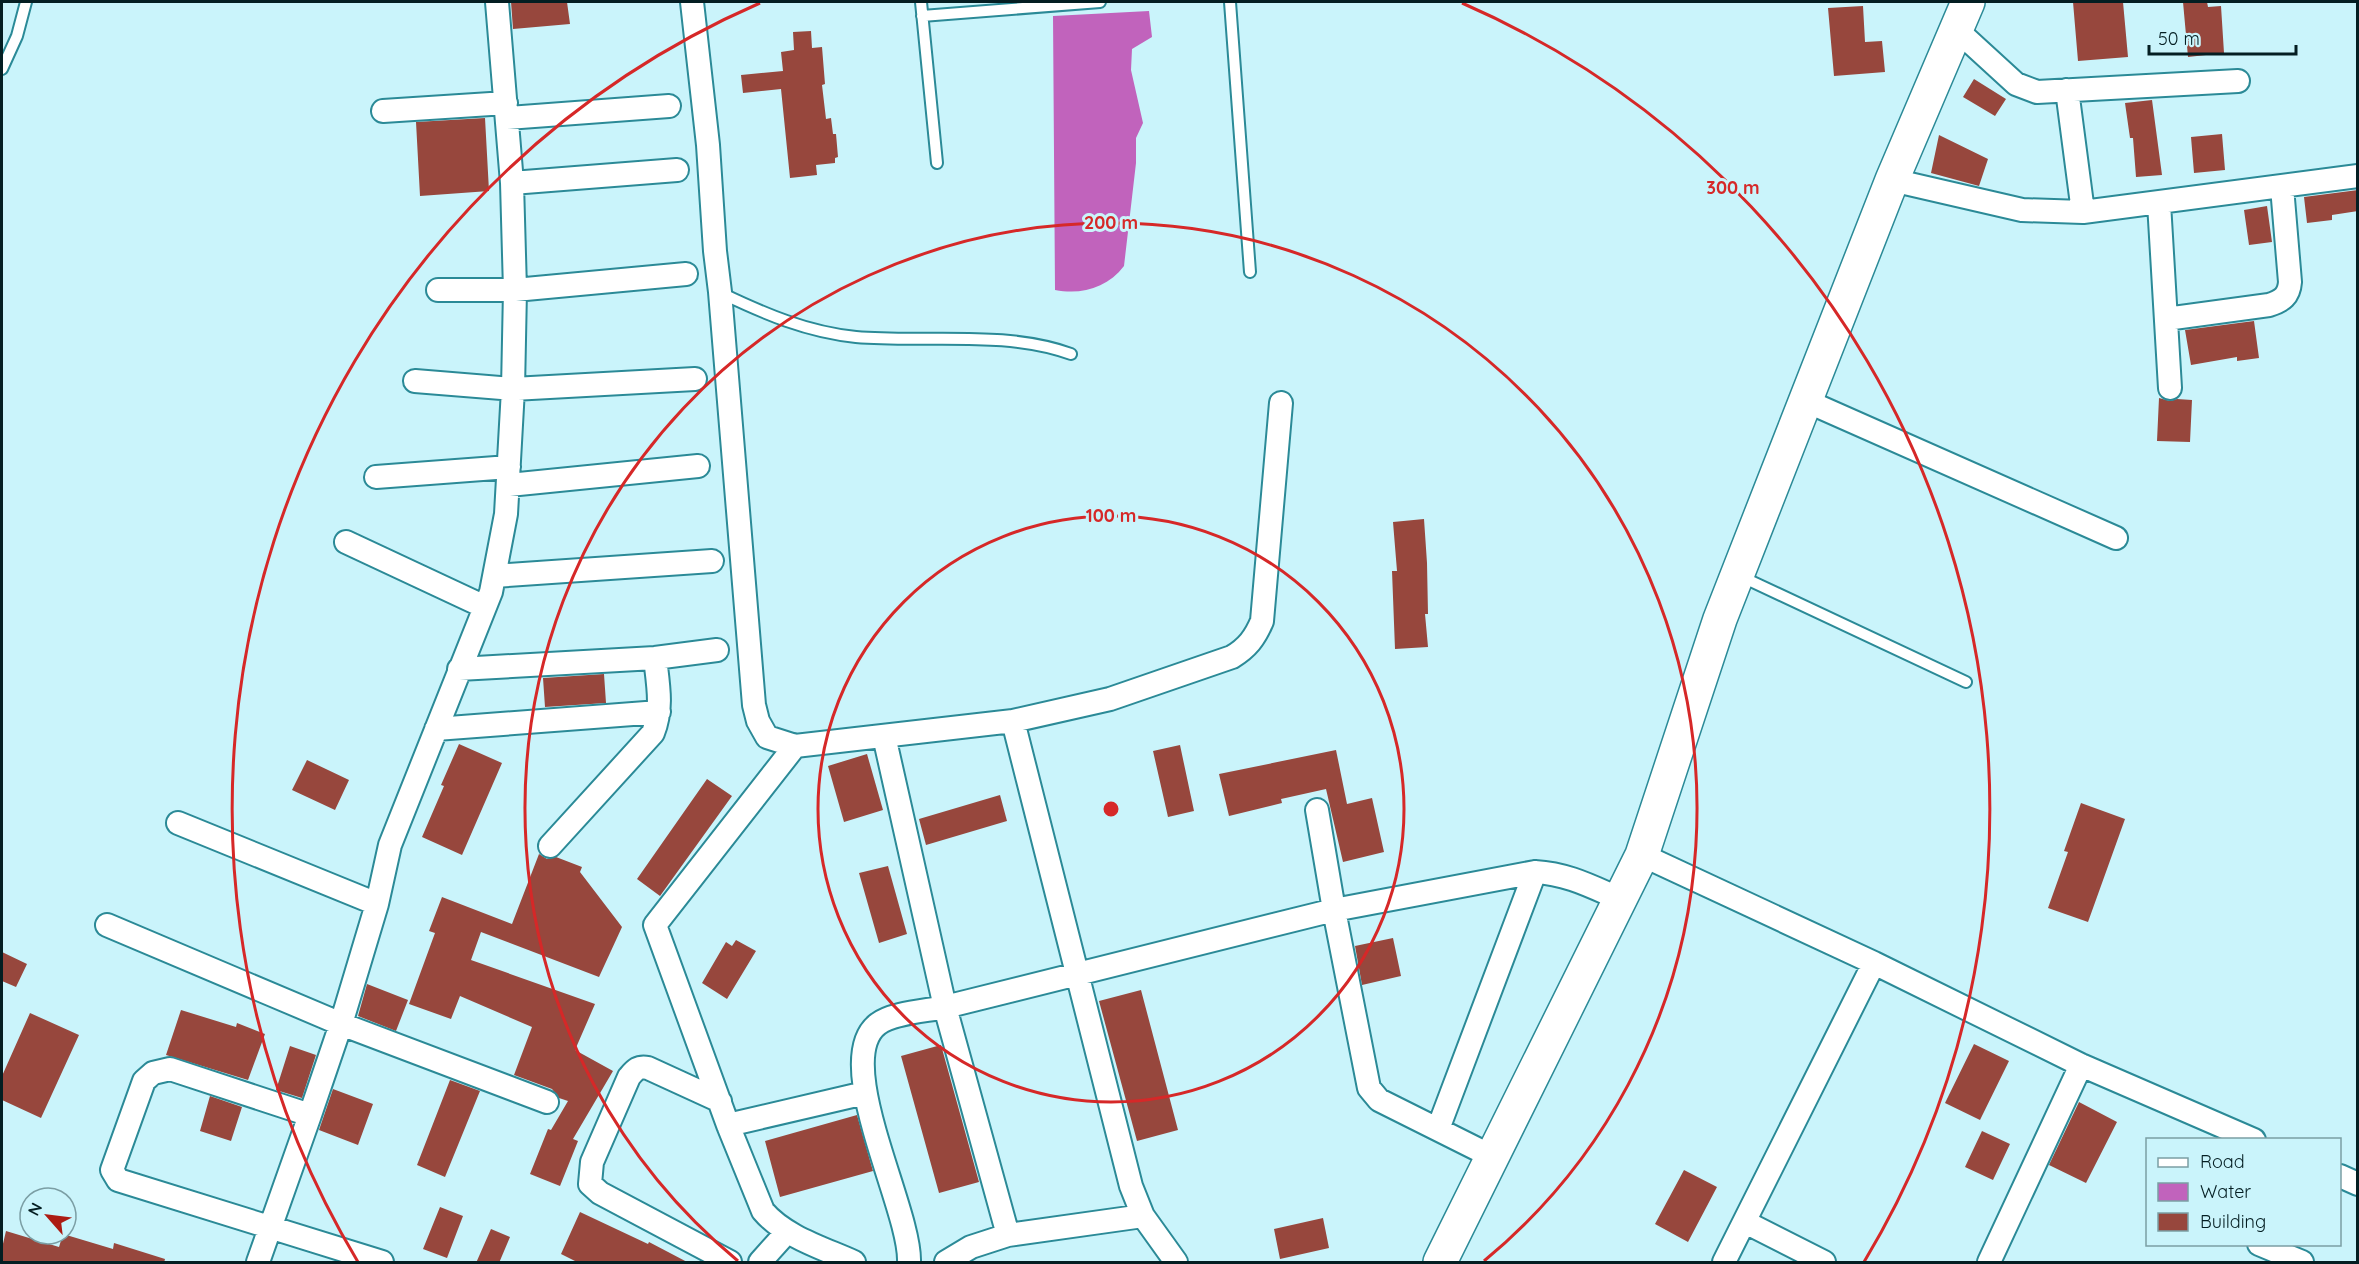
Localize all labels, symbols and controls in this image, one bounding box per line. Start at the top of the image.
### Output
scale bar [2149,18,2296,56]
text: 50 m [2158,27,2200,50]
text: 300 m [1706,176,1760,199]
text: 200 m [1084,211,1138,234]
text: 100 m [1086,504,1136,527]
centre of rings [1101,799,1121,819]
legend [2146,1138,2341,1246]
text: Road [2200,1150,2245,1173]
text: Water [2200,1180,2251,1203]
north arrow [18,1186,78,1246]
text: N [23,1199,46,1219]
text: Building [2200,1210,2266,1233]

